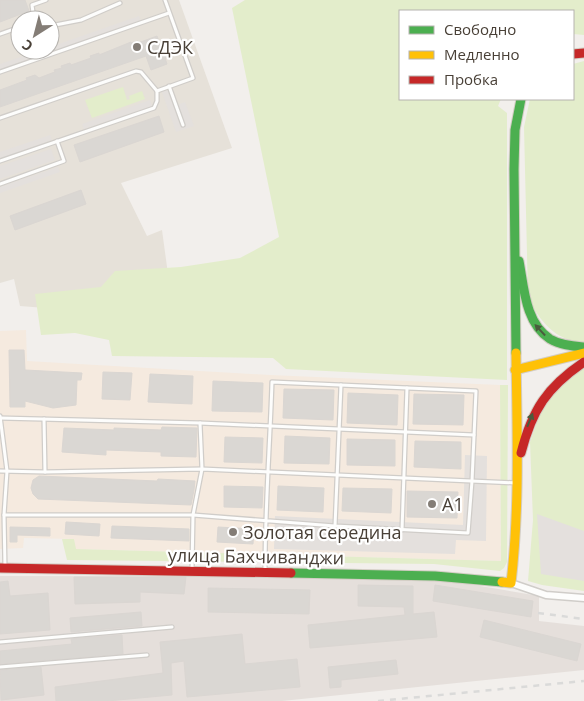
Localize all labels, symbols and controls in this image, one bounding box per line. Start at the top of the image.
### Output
north arrow [10,10,60,60]
legend [399,10,574,100]
text: Свободно [444,19,516,39]
place label: СДЭК [147,35,193,59]
text: С [18,36,36,56]
marker: СДЭК [131,41,143,53]
text: Медленно [444,44,520,64]
text: Пробка [444,69,498,89]
one-way arrow [535,323,546,336]
one-way arrow [527,413,534,428]
place label: A1 [442,492,464,516]
marker: A1 [426,498,438,510]
place label: Золотая середина [243,520,402,544]
marker: Золотая середина [227,526,239,538]
street label: улица Бахчиванджи [168,542,344,570]

